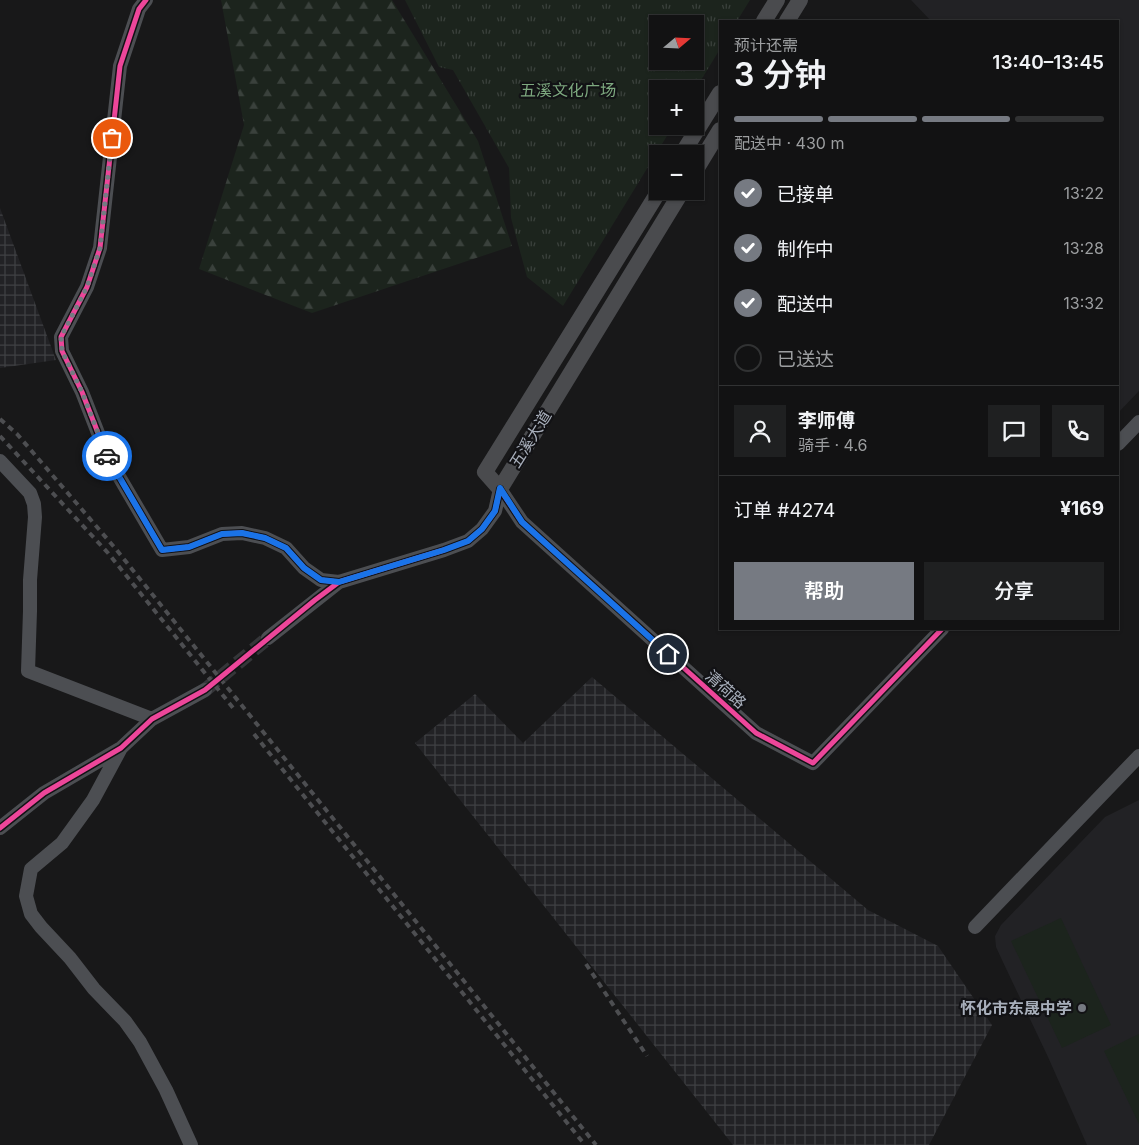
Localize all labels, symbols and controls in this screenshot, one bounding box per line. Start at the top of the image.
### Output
north arrow [649,15,704,70]
map controls [649,15,704,200]
text: 预计还需 [734,35,798,55]
text: 13:40–13:45 [992,51,1104,74]
text: 3 分钟 [734,55,826,94]
park label: 五溪文化广场 [520,80,616,100]
button: + [649,80,704,135]
pin [91,117,133,159]
icon: bag [98,124,126,152]
text: 配送中 · 430 m [734,133,844,153]
button: − [649,145,704,200]
icon: check [734,179,762,207]
text: 已接单 [777,183,834,206]
text: 13:22 [1063,183,1104,203]
icon: check [734,234,762,262]
text: 制作中 [777,238,834,261]
text: 13:28 [1063,238,1104,258]
icon: check [734,289,762,317]
text: 配送中 [777,293,834,316]
text: 13:32 [1063,293,1104,313]
text: 已送达 [777,348,834,371]
button: person [734,405,786,457]
button: chat [988,405,1040,457]
button: phone [1052,405,1104,457]
street label: 五溪大道 [505,407,555,471]
text: 李师傅 [798,409,855,432]
courier [82,431,132,481]
text: 骑手 · 4.6 [798,435,868,455]
icon: car [93,442,121,470]
text: ¥169 [1060,497,1104,520]
text: 订单 #4274 [734,499,835,522]
button: 帮助 [734,562,914,620]
button: 分享 [924,562,1104,620]
pin [647,633,689,675]
icon: home [654,640,682,668]
street label: 清荷路 [701,666,751,712]
place label: 怀化市东晟中学 [960,998,1072,1018]
marker: 怀化市东晟中学 [1076,1002,1088,1014]

